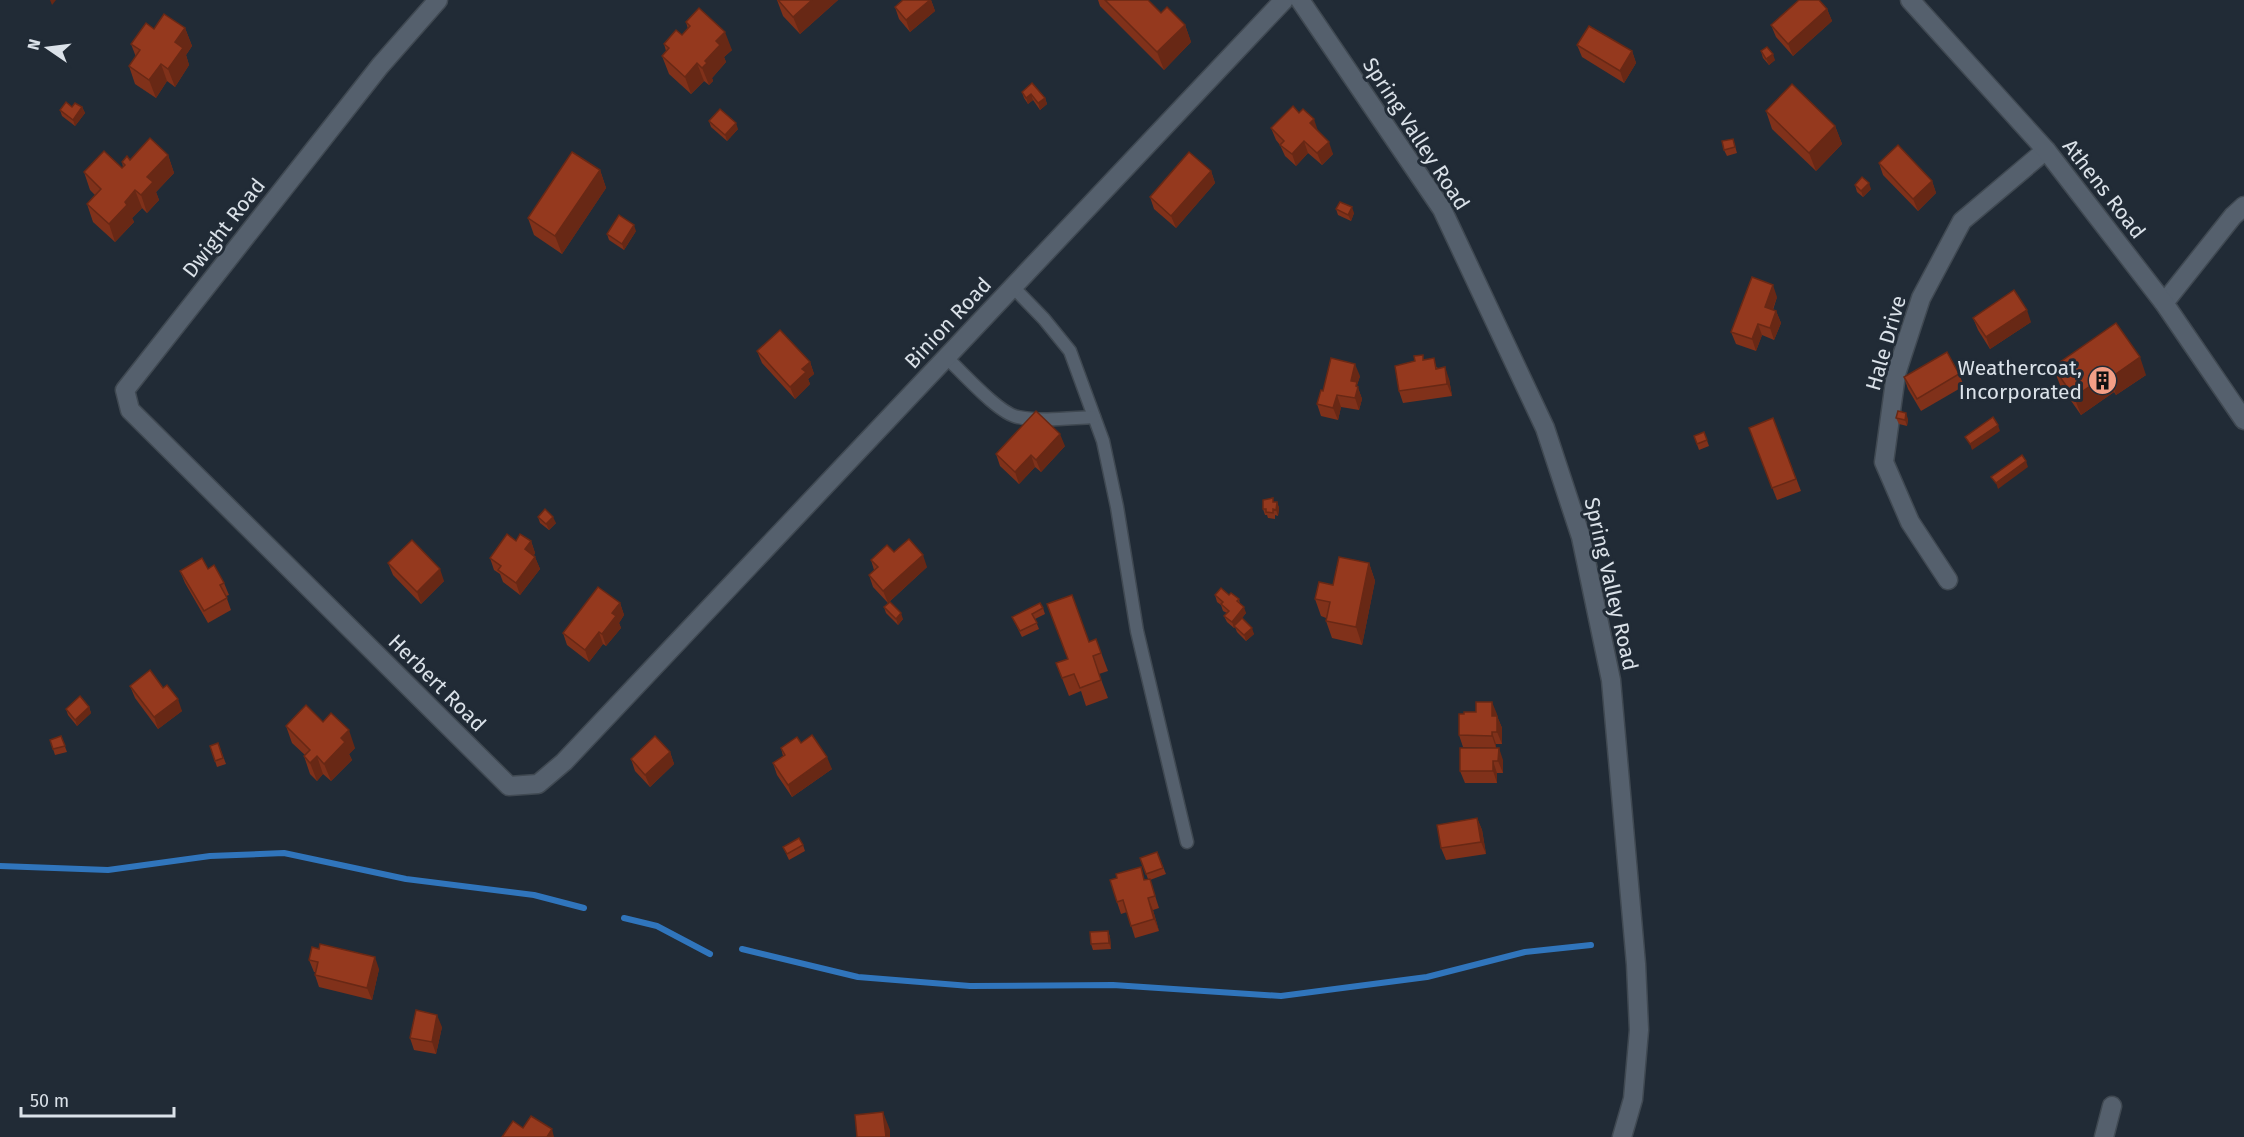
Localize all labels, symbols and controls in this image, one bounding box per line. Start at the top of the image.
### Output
north arrow [18,18,78,78]
text: N [23,37,44,52]
street label: Spring Valley Road [1357,53,1475,215]
street label: Athens Road [2057,134,2151,244]
street label: Dwight Road [177,173,271,283]
street label: Binion Road [899,272,997,374]
street label: Hale Drive [1860,292,1912,394]
place label: Weathercoat, Incorporated [1958,355,2082,405]
building icon: Weathercoat, Incorporated [2087,364,2119,396]
street label: Spring Valley Road [1578,495,1644,673]
street label: Herbert Road [383,629,491,737]
scale bar [21,1080,174,1118]
text: 50 m [30,1090,69,1112]

